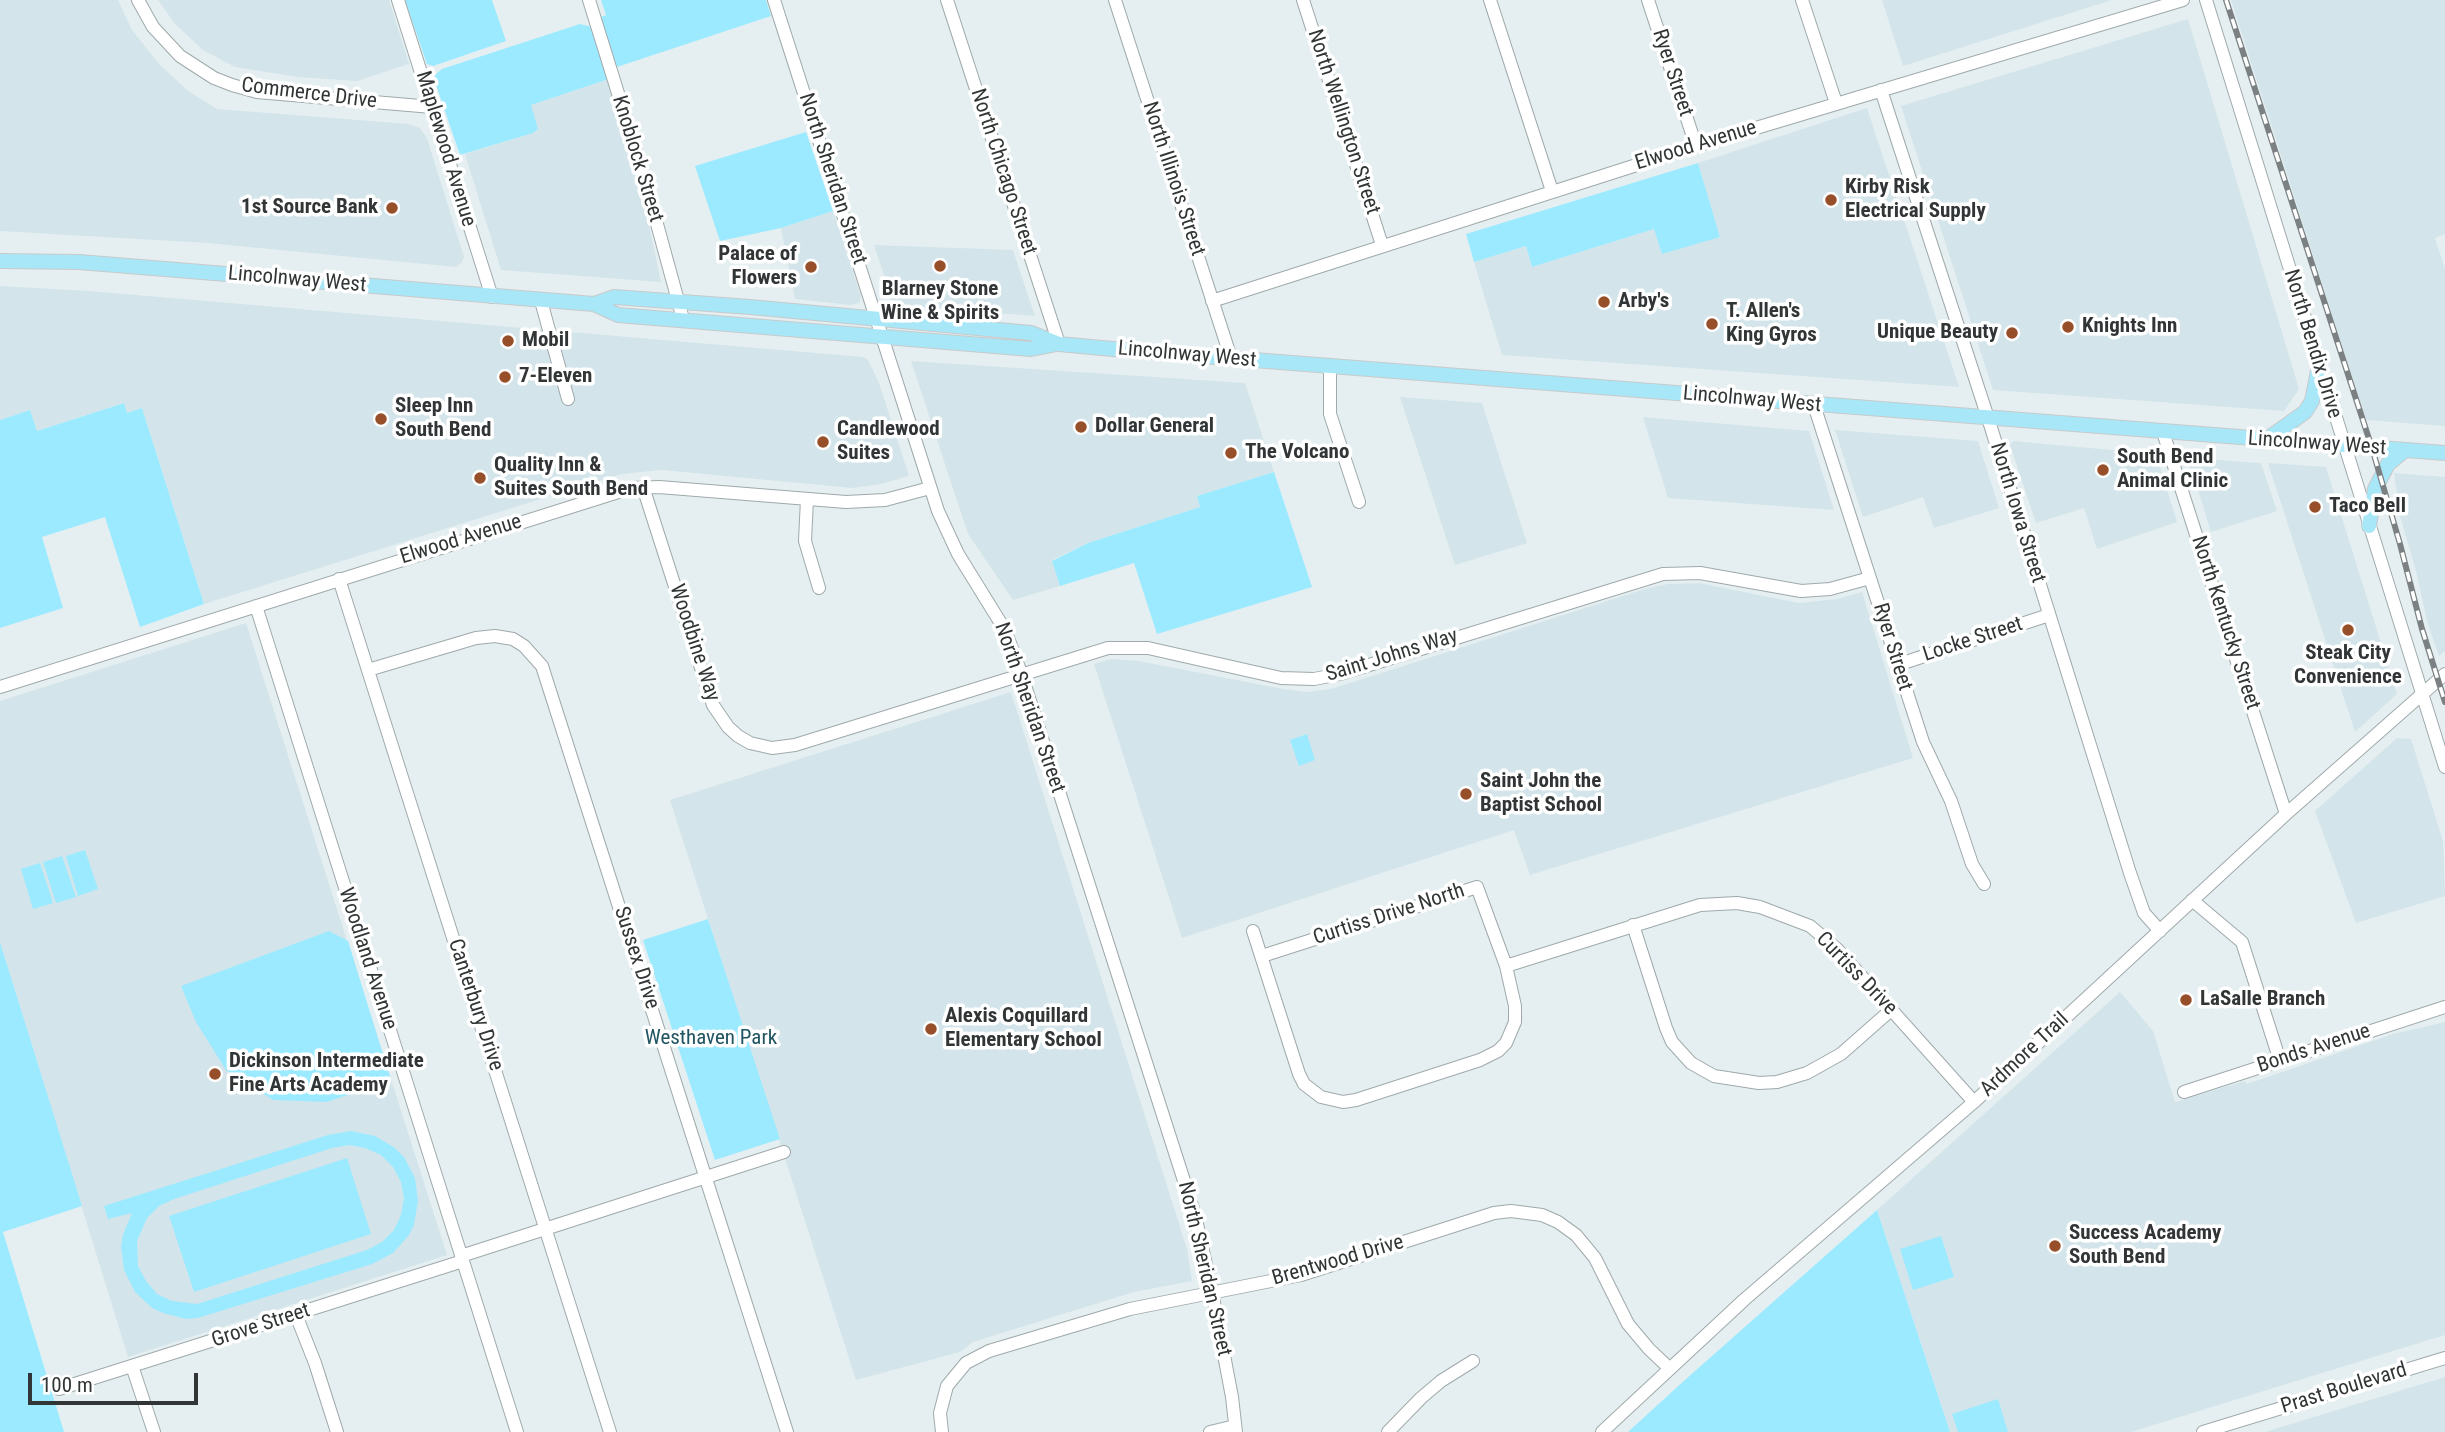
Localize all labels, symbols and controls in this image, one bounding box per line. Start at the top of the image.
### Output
street label: North Wellington Street [1301,26,1385,218]
street label: Ryer Street [1646,26,1698,120]
street label: Maplewood Avenue [409,68,481,230]
street label: Commerce Drive [240,73,378,115]
street label: North Chicago Street [964,86,1042,258]
street label: North Sheridan Street [792,90,872,268]
street label: Knoblock Street [606,93,668,225]
street label: North Illinois Street [1136,99,1210,259]
street label: Elwood Avenue [1632,116,1760,176]
place label: Kirby Risk Electrical Supply [1845,175,1986,225]
marker: Kirby Risk Electrical Supply [1823,192,1839,208]
place label: 1st Source Bank [241,195,378,221]
marker: 1st Source Bank [384,200,400,216]
place label: Palace of Flowers [718,242,797,292]
marker: Blarney Stone Wine & Spirits [932,258,948,274]
marker: Palace of Flowers [803,259,819,275]
street label: Lincolnway West [227,261,367,299]
street label: North Bendix Drive [2277,267,2347,421]
place label: Blarney Stone Wine & Spirits [881,277,999,327]
place label: Arby's [1618,289,1669,315]
marker: Arby's [1596,294,1612,310]
place label: T. Allen's King Gyros [1726,299,1817,349]
place label: Knights Inn [2082,314,2177,340]
marker: T. Allen's King Gyros [1704,316,1720,332]
marker: Knights Inn [2060,319,2076,335]
place label: Unique Beauty [1877,320,1998,346]
marker: Unique Beauty [2004,325,2020,341]
place label: Mobil [522,328,569,354]
marker: Mobil [500,333,516,349]
street label: Lincolnway West [1117,336,1257,374]
place label: 7-Eleven [519,364,592,390]
marker: 7-Eleven [497,369,513,385]
street label: Lincolnway West [1682,381,1822,419]
place label: Sleep Inn South Bend [395,394,491,444]
marker: Sleep Inn South Bend [373,411,389,427]
place label: Dollar General [1095,414,1214,440]
place label: Candlewood Suites [837,417,940,467]
marker: Dollar General [1073,419,1089,435]
street label: Lincolnway West [2247,427,2387,461]
marker: Candlewood Suites [815,434,831,450]
place label: The Volcano [1245,440,1349,466]
street label: North Iowa Street [1984,440,2050,586]
marker: The Volcano [1223,445,1239,461]
place label: South Bend Animal Clinic [2117,445,2228,495]
place label: Quality Inn & Suites South Bend [494,453,648,503]
marker: South Bend Animal Clinic [2095,462,2111,478]
marker: Quality Inn & Suites South Bend [472,470,488,486]
place label: Taco Bell [2329,494,2406,520]
marker: Taco Bell [2307,499,2323,515]
street label: Elwood Avenue [397,510,525,570]
street label: North Kentucky Street [2185,533,2265,713]
street label: Woodbine Way [663,581,725,705]
street label: Ryer Street [1867,600,1917,694]
street label: Locke Street [1920,612,2026,668]
street label: North Sheridan Street [988,620,1070,796]
marker: Steak City Convenience [2340,622,2356,638]
street label: Saint Johns Way [1323,624,1461,688]
place label: Steak City Convenience [2294,641,2402,691]
place label: Saint John the Baptist School [1480,769,1602,819]
marker: Saint John the Baptist School [1458,786,1474,802]
street label: Curtiss Drive North [1310,879,1468,951]
street label: Woodland Avenue [332,885,402,1033]
street label: Sussex Drive [608,904,664,1012]
street label: Curtiss Drive [1810,927,1902,1021]
street label: Canterbury Drive [442,936,508,1074]
place label: LaSalle Branch [2200,987,2325,1013]
marker: LaSalle Branch [2178,992,2194,1008]
place label: Alexis Coquillard Elementary School [945,1004,1102,1054]
street label: Ardmore Trail [1976,1008,2074,1102]
street label: Bonds Avenue [2254,1019,2374,1079]
marker: Alexis Coquillard Elementary School [923,1021,939,1037]
park label: Westhaven Park [645,1026,777,1052]
place label: Dickinson Intermediate Fine Arts Academy [229,1049,424,1099]
marker: Dickinson Intermediate Fine Arts Academy [207,1066,223,1082]
street label: North Sheridan Street [1172,1179,1236,1359]
place label: Success Academy South Bend [2069,1221,2221,1271]
street label: Brentwood Drive [1269,1230,1407,1292]
marker: Success Academy South Bend [2047,1238,2063,1254]
street label: Grove Street [209,1298,313,1354]
scale bar [32,1358,201,1402]
street label: Prast Boulevard [2278,1358,2410,1420]
text: 100 m [41,1373,93,1397]

